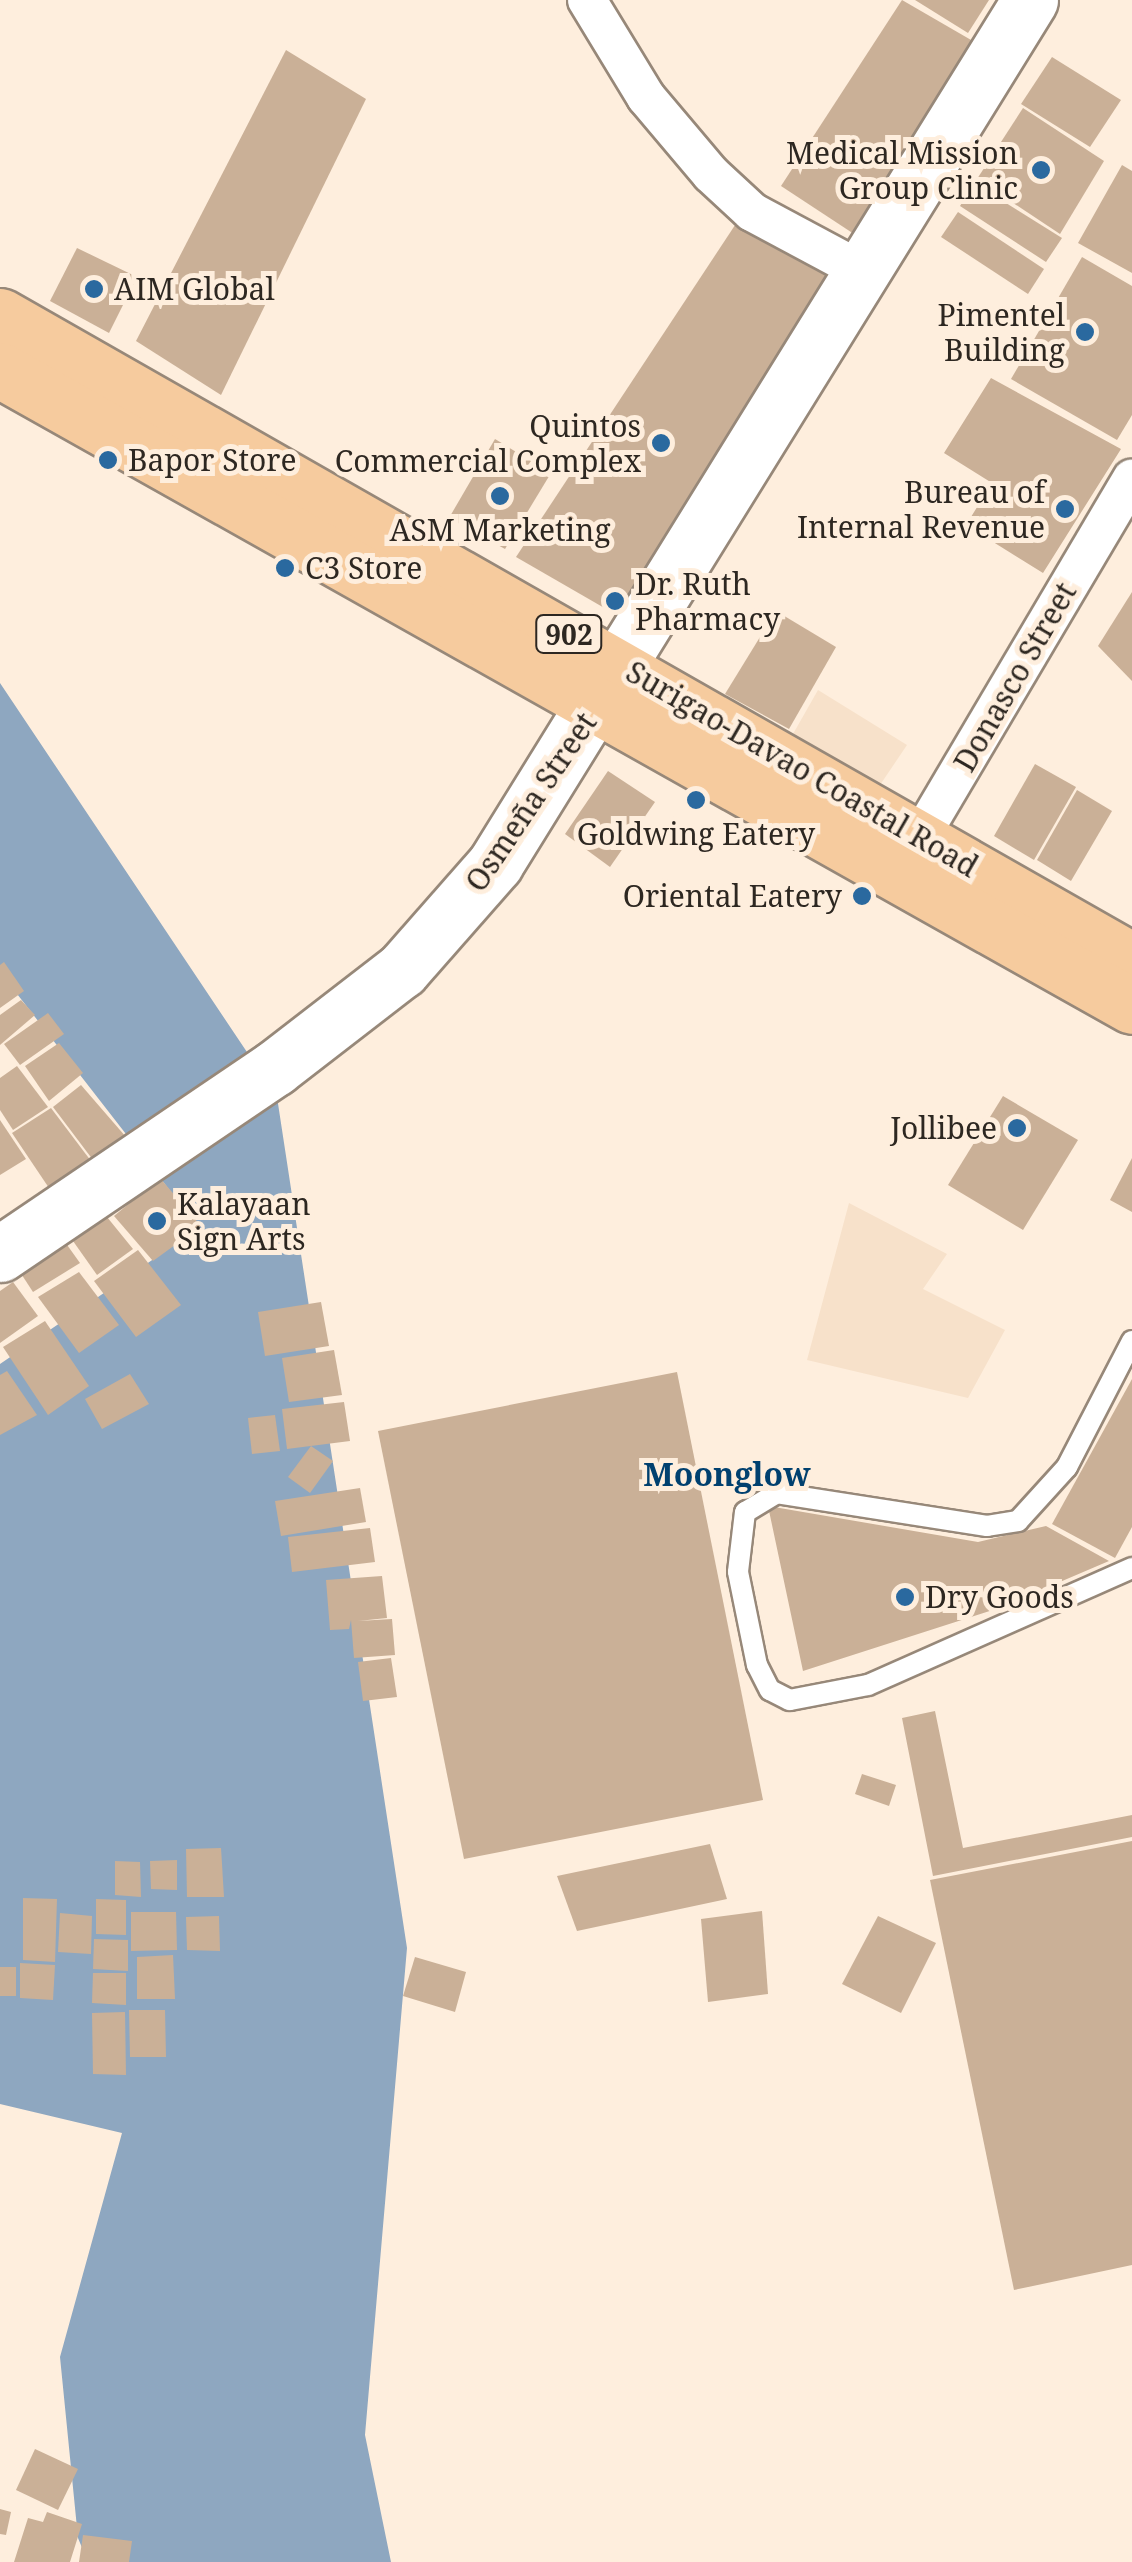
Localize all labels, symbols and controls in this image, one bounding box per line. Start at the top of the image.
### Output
place label: Medical Mission Group Clinic [786,135,1018,206]
marker: Medical Mission Group Clinic [1028,157,1054,183]
place label: AIM Global [114,271,275,307]
marker: AIM Global [83,278,105,300]
place label: Pimentel Building [938,297,1065,368]
marker: Pimentel Building [1074,321,1096,343]
place label: Quintos Commercial Complex [335,408,641,478]
marker: Quintos Commercial Complex [650,432,672,454]
place label: Bapor Store [128,442,297,478]
marker: Bapor Store [97,449,119,471]
place label: Bureau of Internal Revenue [797,474,1045,544]
marker: ASM Marketing [489,485,511,507]
marker: Bureau of Internal Revenue [1054,498,1076,520]
place label: ASM Marketing [389,512,611,548]
place label: C3 Store [305,550,422,586]
marker: C3 Store [274,557,296,579]
place label: Dr. Ruth Pharmacy [635,566,780,636]
street label: Donasco Street [946,576,1084,778]
marker: Dr. Ruth Pharmacy [604,590,626,612]
road number: 902 [534,611,604,657]
street label: Surigao-Davao Coastal Road [620,653,984,885]
street label: Osmeña Street [458,706,604,898]
marker: Goldwing Eatery [685,789,707,811]
place label: Goldwing Eatery [577,816,815,852]
place label: Oriental Eatery [623,878,842,914]
marker: Oriental Eatery [851,885,873,907]
place label: Jollibee [890,1110,997,1146]
marker: Jollibee [1006,1117,1028,1139]
place label: Kalayaan Sign Arts [177,1186,311,1256]
marker: Kalayaan Sign Arts [146,1210,168,1232]
district label: Moonglow [643,1455,811,1493]
place label: Dry Goods [925,1579,1074,1615]
marker: Dry Goods [894,1586,916,1608]

